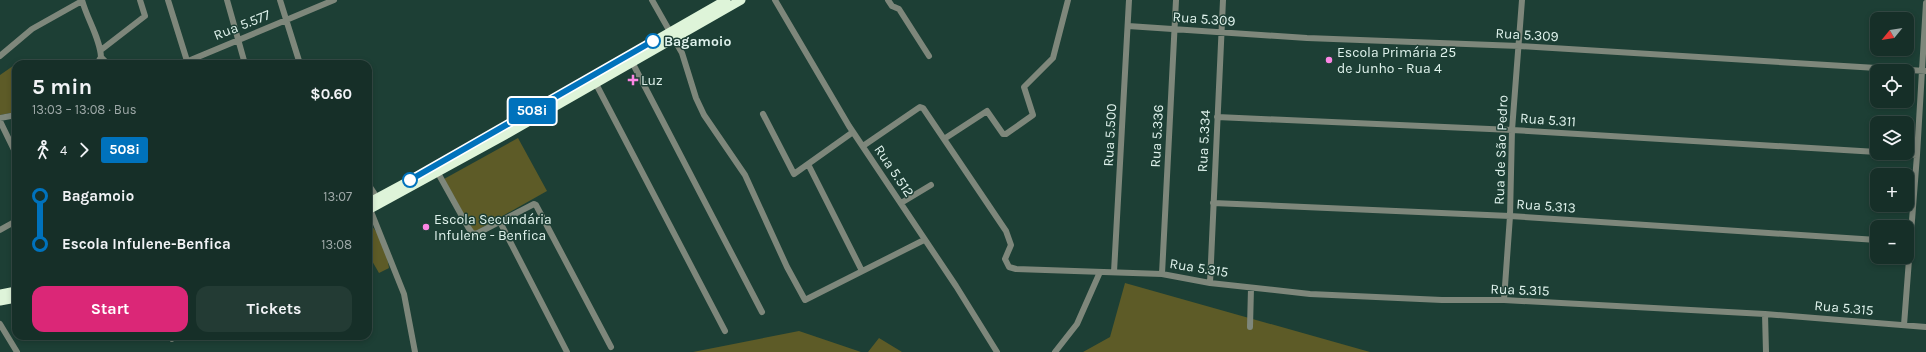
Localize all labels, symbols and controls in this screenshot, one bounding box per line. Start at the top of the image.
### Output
street label: Rua 5.577 [211,6,273,44]
street label: Rua 5.309 [1172,8,1236,30]
north arrow [1870,12,1914,56]
map controls [1870,12,1914,264]
street label: Rua 5.309 [1495,25,1559,45]
marker: Bagamoio [645,33,661,49]
place label: Bagamoio [664,33,731,50]
place label: Escola Primária 25 de Junho - Rua 4 [1337,44,1456,77]
marker: Escola Primária 25 de Junho - Rua 4 [1324,55,1334,65]
button: locate [1870,64,1914,108]
place label: Luz [641,72,663,89]
text: 5 min [32,74,92,100]
marker: Luz [628,75,638,85]
text: $0.60 [310,85,352,103]
street label: Rua de São Pedro [1491,95,1511,205]
line badge: 508i [504,98,560,124]
text: 13:03 – 13:08 · Bus [32,102,137,117]
text: 508i [517,102,547,119]
street label: Rua 5.500 [1100,103,1120,167]
street label: Rua 5.336 [1147,104,1167,168]
street label: Rua 5.334 [1194,109,1214,173]
street label: Rua 5.311 [1519,110,1577,130]
button: layers [1870,116,1914,160]
icon: walk [32,139,54,161]
icon: forward [73,139,95,161]
text: 508i [109,141,140,158]
street label: Rua 5.512 [870,142,918,200]
text: 4 [60,143,67,158]
button: + [1870,168,1914,212]
unlabelled marker [402,172,418,188]
text: Bagamoio [62,187,134,205]
text: 13:07 [323,189,352,204]
street label: Rua 5.313 [1516,195,1576,217]
place label: Escola Secundária Infulene - Benfica [434,211,552,244]
button: − [1870,220,1914,264]
marker: Escola Secundária Infulene - Benfica [421,222,431,232]
text: Escola Infulene-Benfica [62,235,231,253]
text: 13:08 [321,237,352,252]
street label: Rua 5.315 [1168,255,1230,281]
street label: Rua 5.315 [1490,280,1550,300]
button: Start [32,286,188,332]
button: Tickets [196,286,352,332]
street label: Rua 5.315 [1814,297,1874,319]

